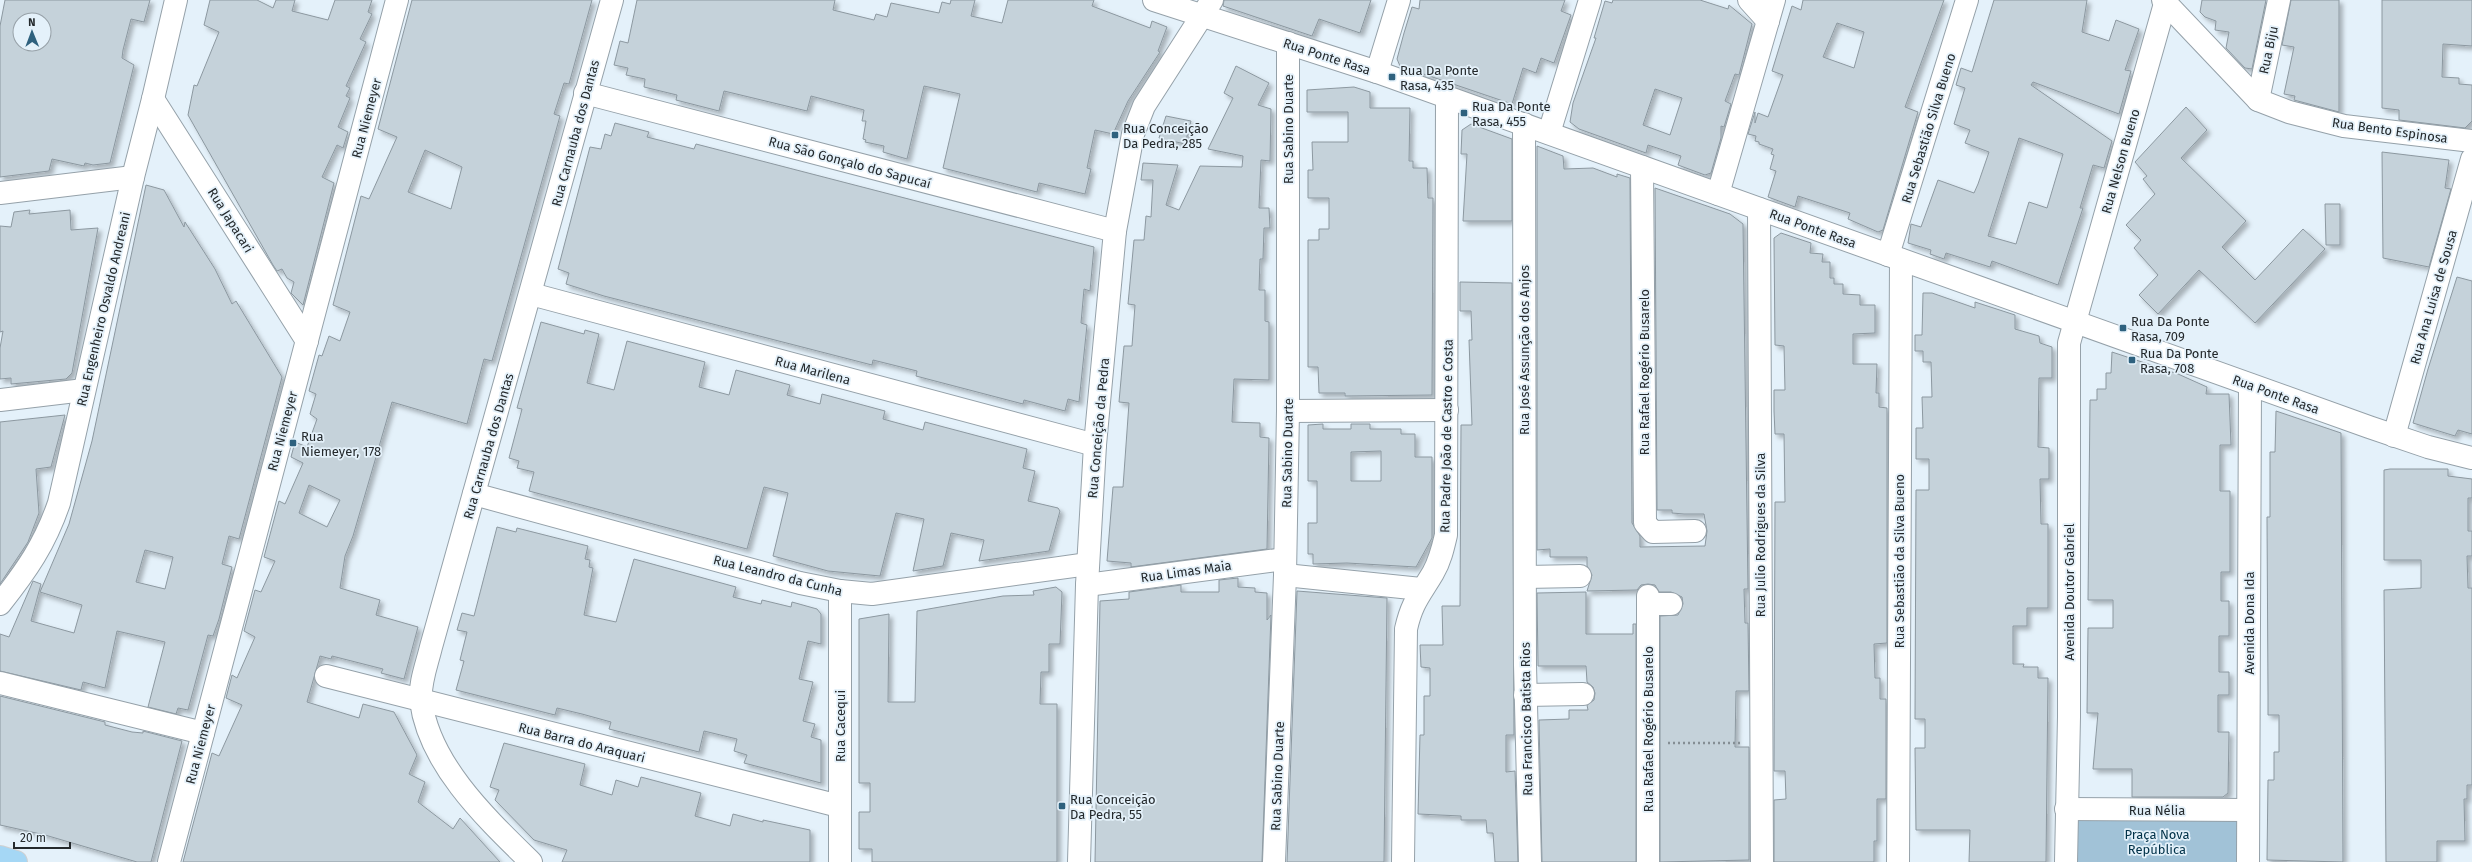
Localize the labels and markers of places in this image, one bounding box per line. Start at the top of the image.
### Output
place label: Rua Da Ponte Rasa, 435 [1400,63,1479,93]
marker: Rua Da Ponte Rasa, 435 [1387,72,1397,82]
place label: Rua Da Ponte Rasa, 455 [1472,99,1551,129]
marker: Rua Da Ponte Rasa, 455 [1459,108,1469,118]
place label: Rua Conceição Da Pedra, 285 [1123,121,1209,151]
marker: Rua Conceição Da Pedra, 285 [1110,130,1120,140]
place label: Rua Da Ponte Rasa, 709 [2131,314,2210,344]
marker: Rua Da Ponte Rasa, 709 [2118,323,2128,333]
place label: Rua Da Ponte Rasa, 708 [2140,346,2219,376]
marker: Rua Da Ponte Rasa, 708 [2127,355,2137,365]
place label: Rua Niemeyer, 178 [301,429,381,459]
marker: Rua Niemeyer, 178 [288,438,298,448]
place label: Rua Conceição Da Pedra, 55 [1070,792,1156,822]
marker: Rua Conceição Da Pedra, 55 [1057,801,1067,811]

